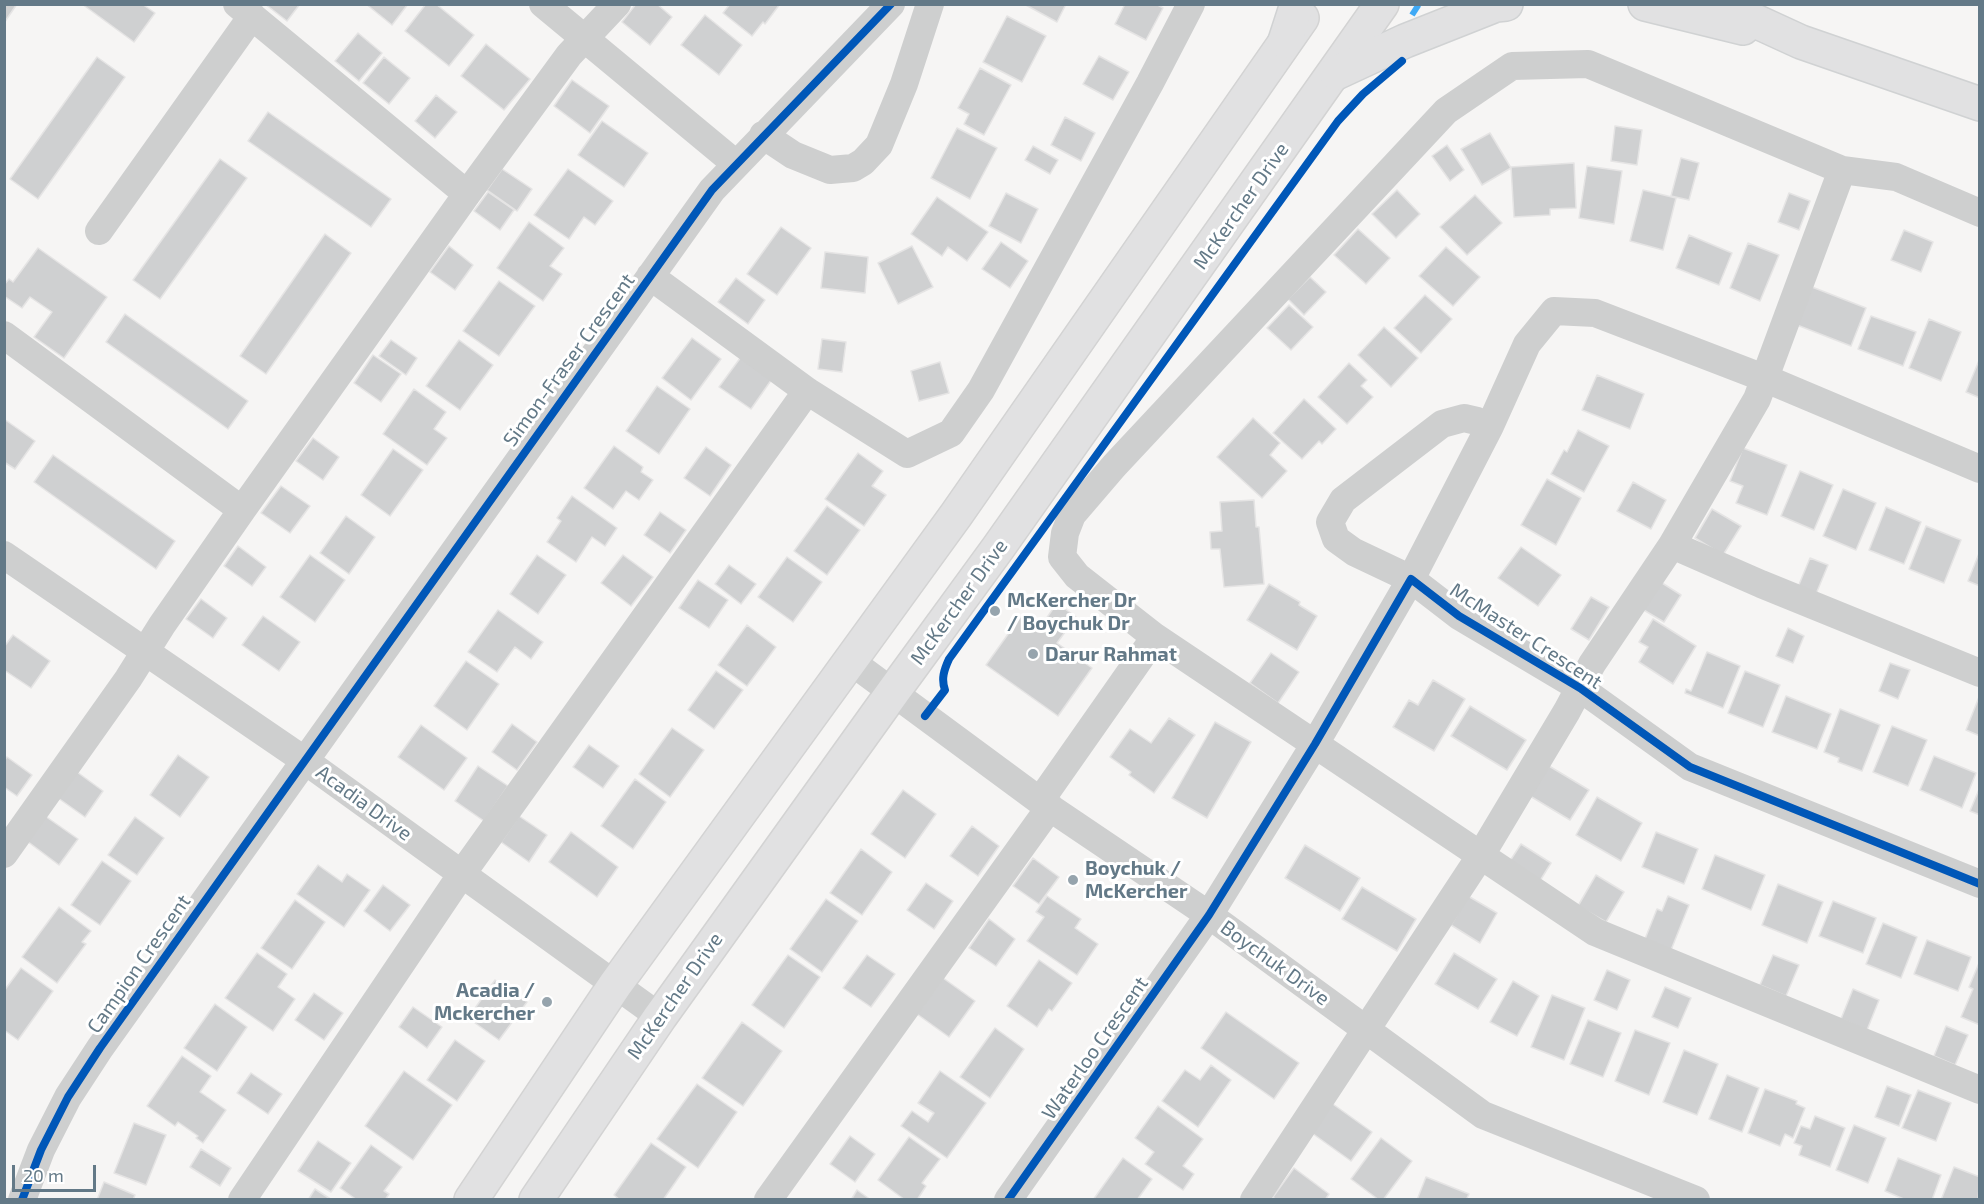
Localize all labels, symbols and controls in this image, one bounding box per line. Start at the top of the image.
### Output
street label: McKercher Drive [1188,138,1294,274]
street label: Simon-Fraser Crescent [498,269,640,451]
street label: McKercher Drive [905,534,1013,670]
street label: McMaster Crescent [1445,578,1607,694]
place label: McKercher Dr / Boychuk Dr [1007,588,1136,635]
marker: McKercher Dr / Boychuk Dr [988,604,1002,618]
place label: Darur Rahmat [1045,642,1177,666]
marker: Darur Rahmat [1026,647,1040,661]
street label: Acadia Drive [311,760,417,846]
place label: Boychuk / McKercher [1085,856,1187,903]
marker: Boychuk / McKercher [1066,873,1080,887]
street label: Campion Crescent [82,890,196,1038]
street label: Boychuk Drive [1216,915,1334,1011]
street label: McKercher Drive [622,928,728,1064]
street label: Waterloo Crescent [1037,972,1153,1124]
place label: Acadia / Mckercher [434,978,535,1025]
marker: Acadia / Mckercher [540,995,554,1009]
scale bar [15,1153,99,1191]
text: 20 m [23,1164,64,1186]

